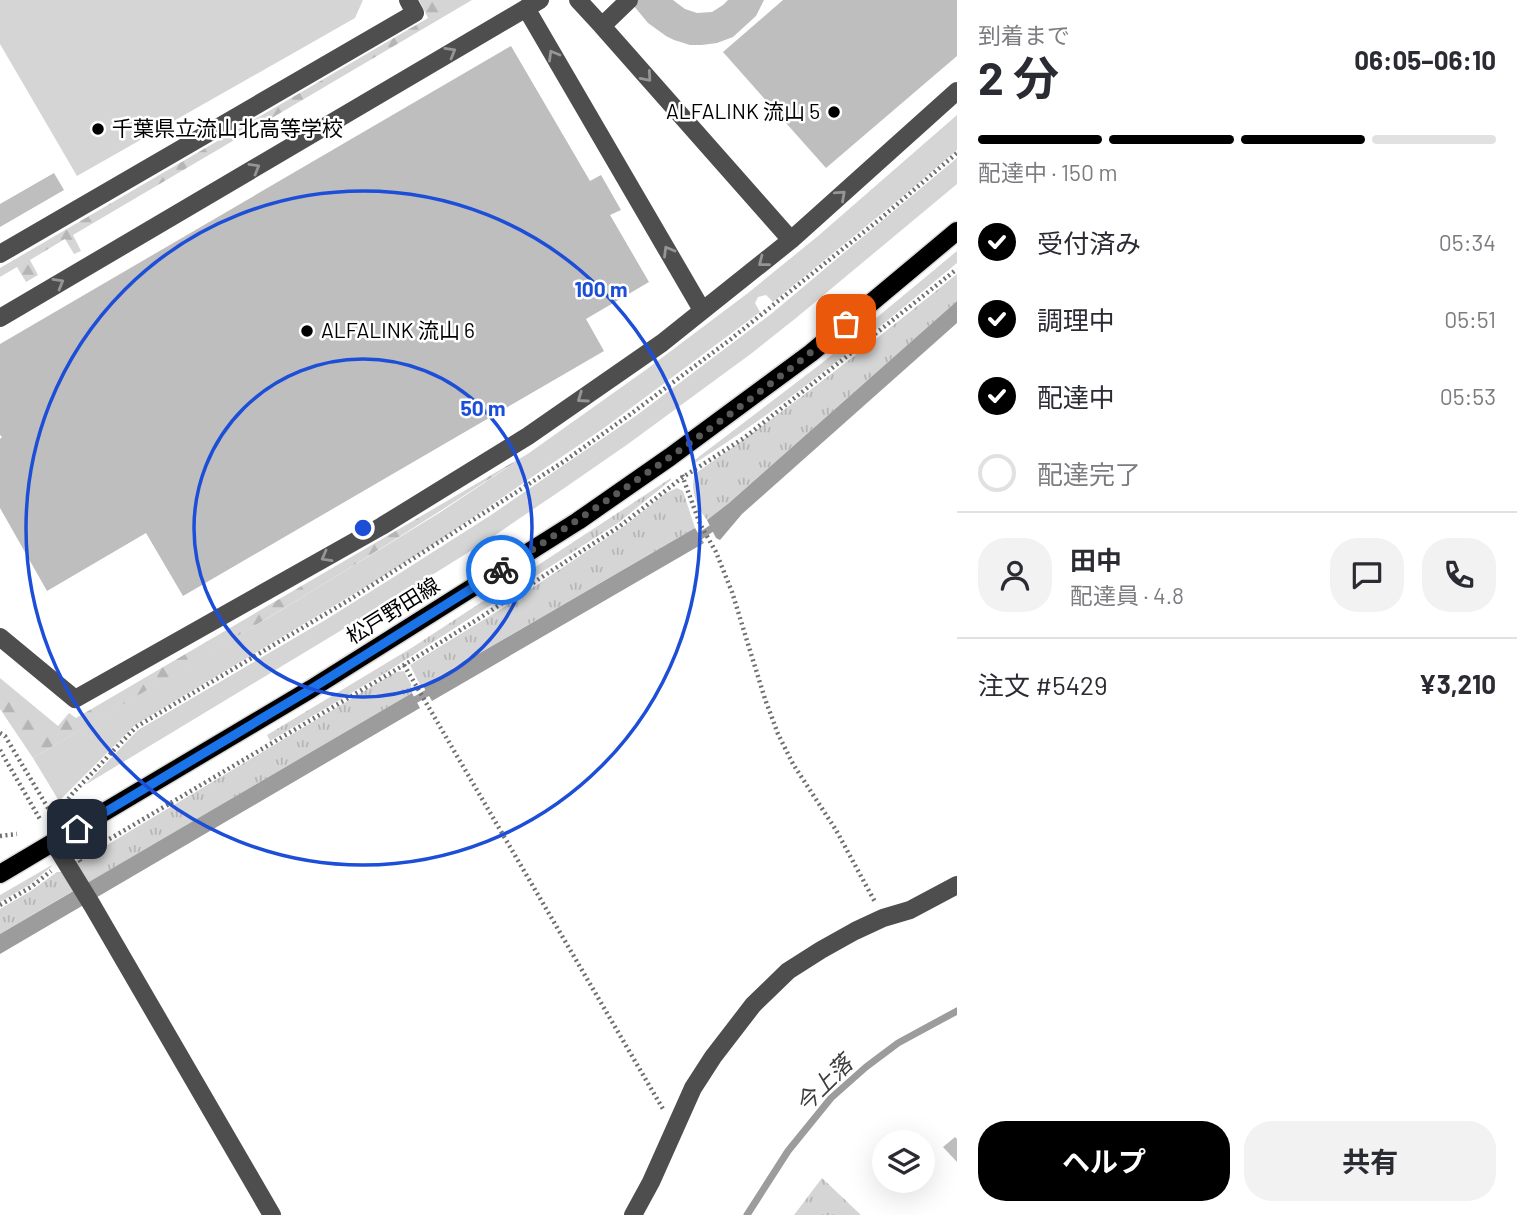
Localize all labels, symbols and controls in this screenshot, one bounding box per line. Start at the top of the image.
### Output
text: 到着まで [978,21,1070,49]
text: 06:05–06:10 [1354,44,1496,75]
one-way arrow [443,48,456,61]
one-way arrow [548,49,561,62]
text: 2 分 [978,49,1059,104]
one-way arrow [639,69,651,82]
place label: ALFALINK 流山 5 [666,98,820,123]
marker: ALFALINK 流山 5 [826,104,842,120]
place label: 千葉県立流山北高等学校 [112,115,343,140]
marker: 千葉県立流山北高等学校 [90,121,106,137]
text: 配達中 · 150 m [978,158,1118,186]
one-way arrow [247,163,260,176]
one-way arrow [833,190,846,203]
icon: check [978,223,1016,261]
text: 受付済み [1037,227,1141,258]
text: 05:34 [1439,228,1496,256]
one-way arrow [663,246,676,259]
one-way arrow [759,253,771,266]
text: 100 m [574,276,628,301]
one-way arrow [51,278,64,291]
pin [816,294,876,354]
icon: check [978,300,1016,338]
text: 調理中 [1037,304,1115,335]
icon: bag [827,305,865,343]
text: 05:51 [1444,305,1496,333]
place label: ALFALINK 流山 6 [321,317,475,342]
marker: ALFALINK 流山 6 [299,323,315,339]
icon: check [978,377,1016,415]
text: 配達中 [1037,381,1115,412]
text: 05:53 [1440,382,1496,410]
one-way arrow [577,390,590,402]
text: 50 m [460,395,506,420]
text: 配達完了 [1037,458,1141,489]
centre of rings [351,516,375,540]
courier [466,535,536,605]
button: person [978,538,1052,612]
button: chat [1330,538,1404,612]
button: phone [1422,538,1496,612]
text: 田中 [1070,544,1122,575]
one-way arrow [321,549,333,562]
icon: bike [482,551,520,589]
street label: 松戸野田線 [341,571,443,648]
text: 配達員 · 4.8 [1070,581,1184,609]
text: ¥3,210 [1419,668,1496,699]
text: 注文 #5429 [978,669,1108,700]
pin [47,799,107,859]
icon: home [58,810,96,848]
water label: 今上落 [789,1046,860,1118]
button: ヘルプ [978,1121,1230,1201]
button: 共有 [1244,1121,1496,1201]
map controls [872,1130,935,1193]
button: layers [872,1130,935,1193]

